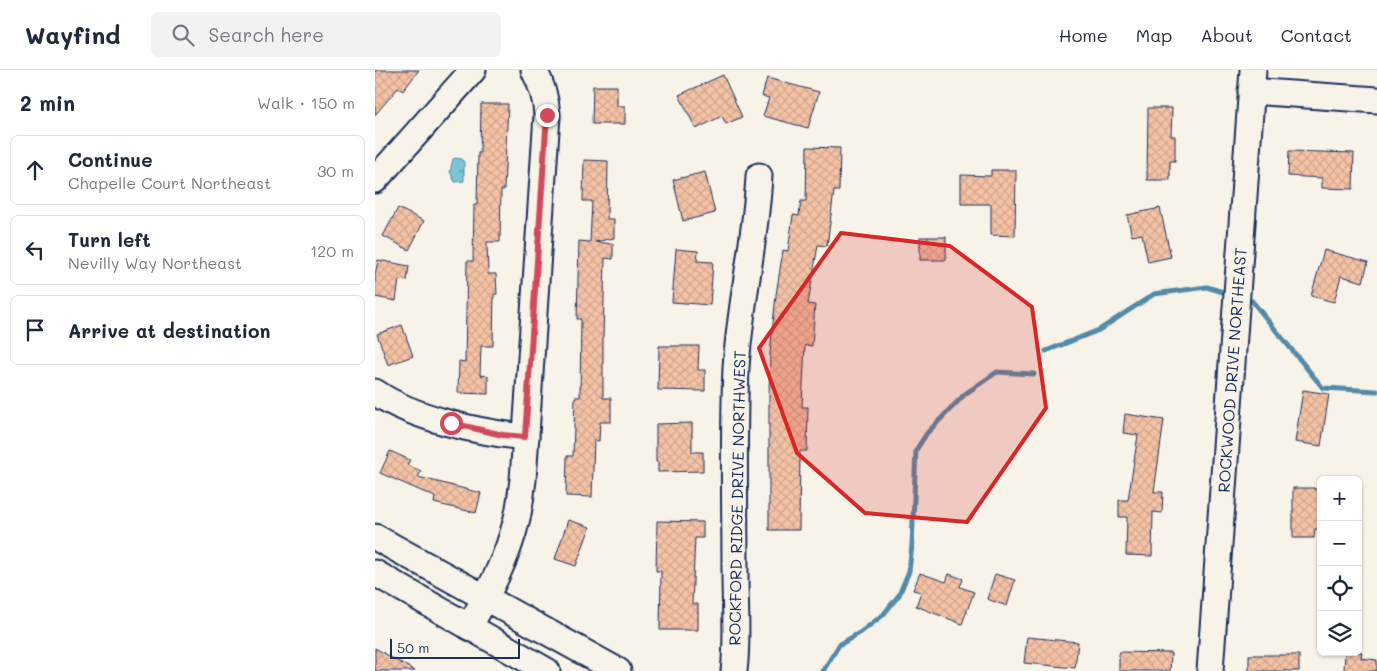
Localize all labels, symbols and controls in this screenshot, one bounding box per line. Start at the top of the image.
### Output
search box [151,12,501,57]
text: Wayfind [25,19,121,50]
icon: search [169,21,197,49]
text: Search here [209,22,324,47]
text: Home [1059,23,1108,47]
text: Map [1136,23,1172,47]
text: About [1200,23,1253,47]
text: Contact [1281,23,1352,47]
text: 2 min [20,89,75,116]
text: Walk · 150 m [257,92,355,113]
route end [536,104,559,127]
text: Continue [68,147,153,172]
icon: ahead [21,156,49,184]
text: 30 m [317,160,354,181]
text: Chapelle Court Northeast [68,172,271,193]
text: Turn left [68,227,151,252]
icon: left [21,236,49,264]
text: 120 m [310,240,354,261]
street label: ROCKWOOD DRIVE NORTHEAST [1212,247,1251,493]
text: Nevilly Way Northeast [68,252,242,273]
icon: arrive [21,316,49,344]
text: Arrive at destination [68,318,271,343]
street label: ROCKFORD RIDGE DRIVE NORTHWEST [723,350,750,646]
route start [440,412,463,435]
map controls [1317,476,1362,656]
button: + [1317,476,1362,521]
button: − [1317,521,1362,566]
button: locate [1317,566,1362,611]
button: layers [1317,611,1362,656]
scale bar [390,636,520,659]
text: 50 m [397,638,429,657]

